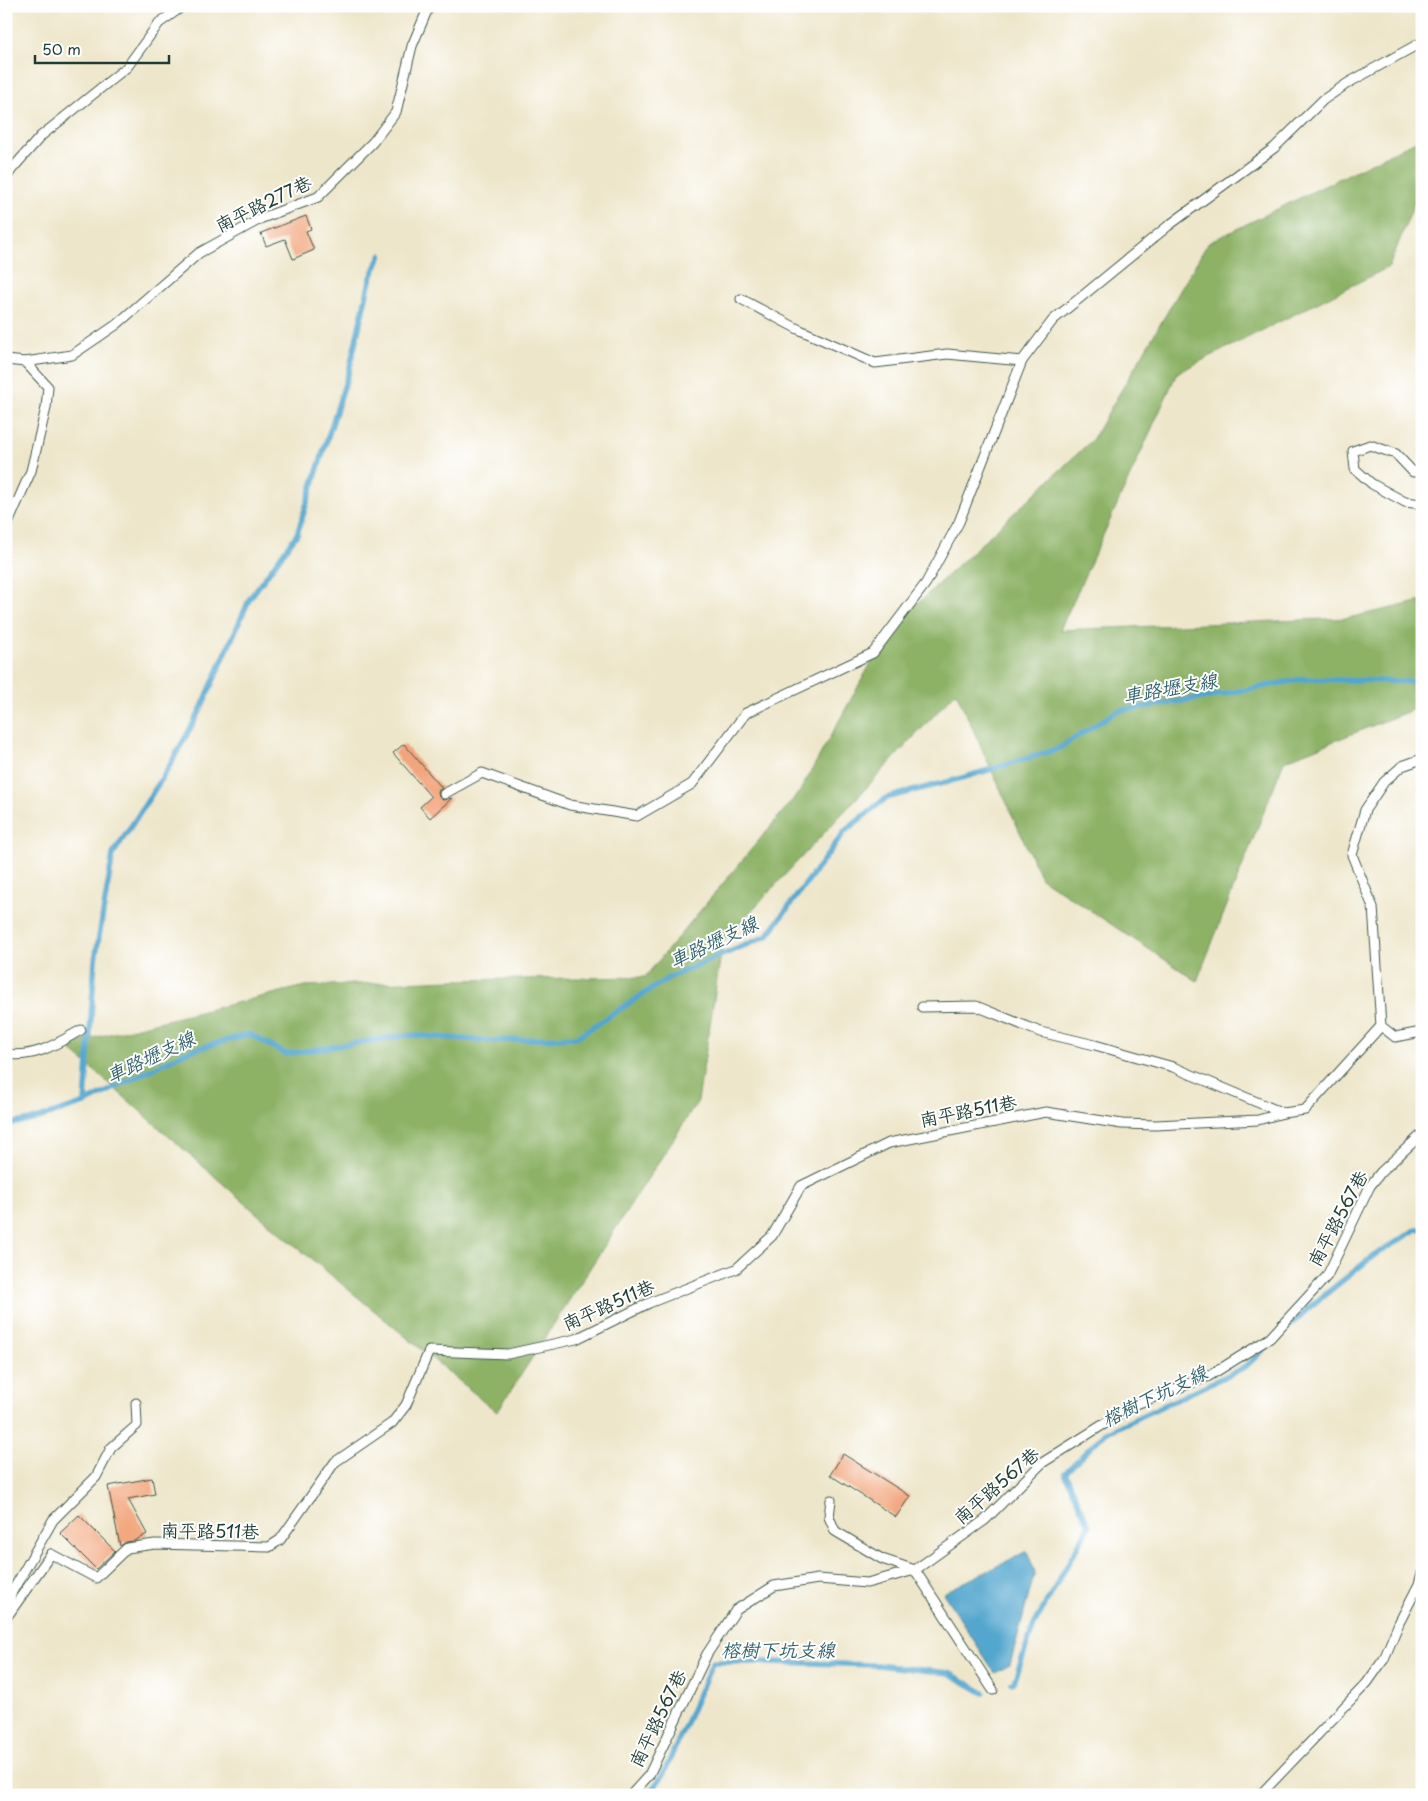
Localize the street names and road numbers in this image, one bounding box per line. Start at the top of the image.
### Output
street label: 南平路277巷 [210,168,316,238]
street label: 南平路511巷 [917,1087,1019,1133]
street label: 南平路567巷 [1300,1165,1374,1271]
street label: 南平路511巷 [558,1272,658,1336]
street label: 南平路567巷 [947,1440,1045,1530]
street label: 南平路511巷 [161,1516,259,1544]
street label: 南平路567巷 [622,1665,692,1771]

